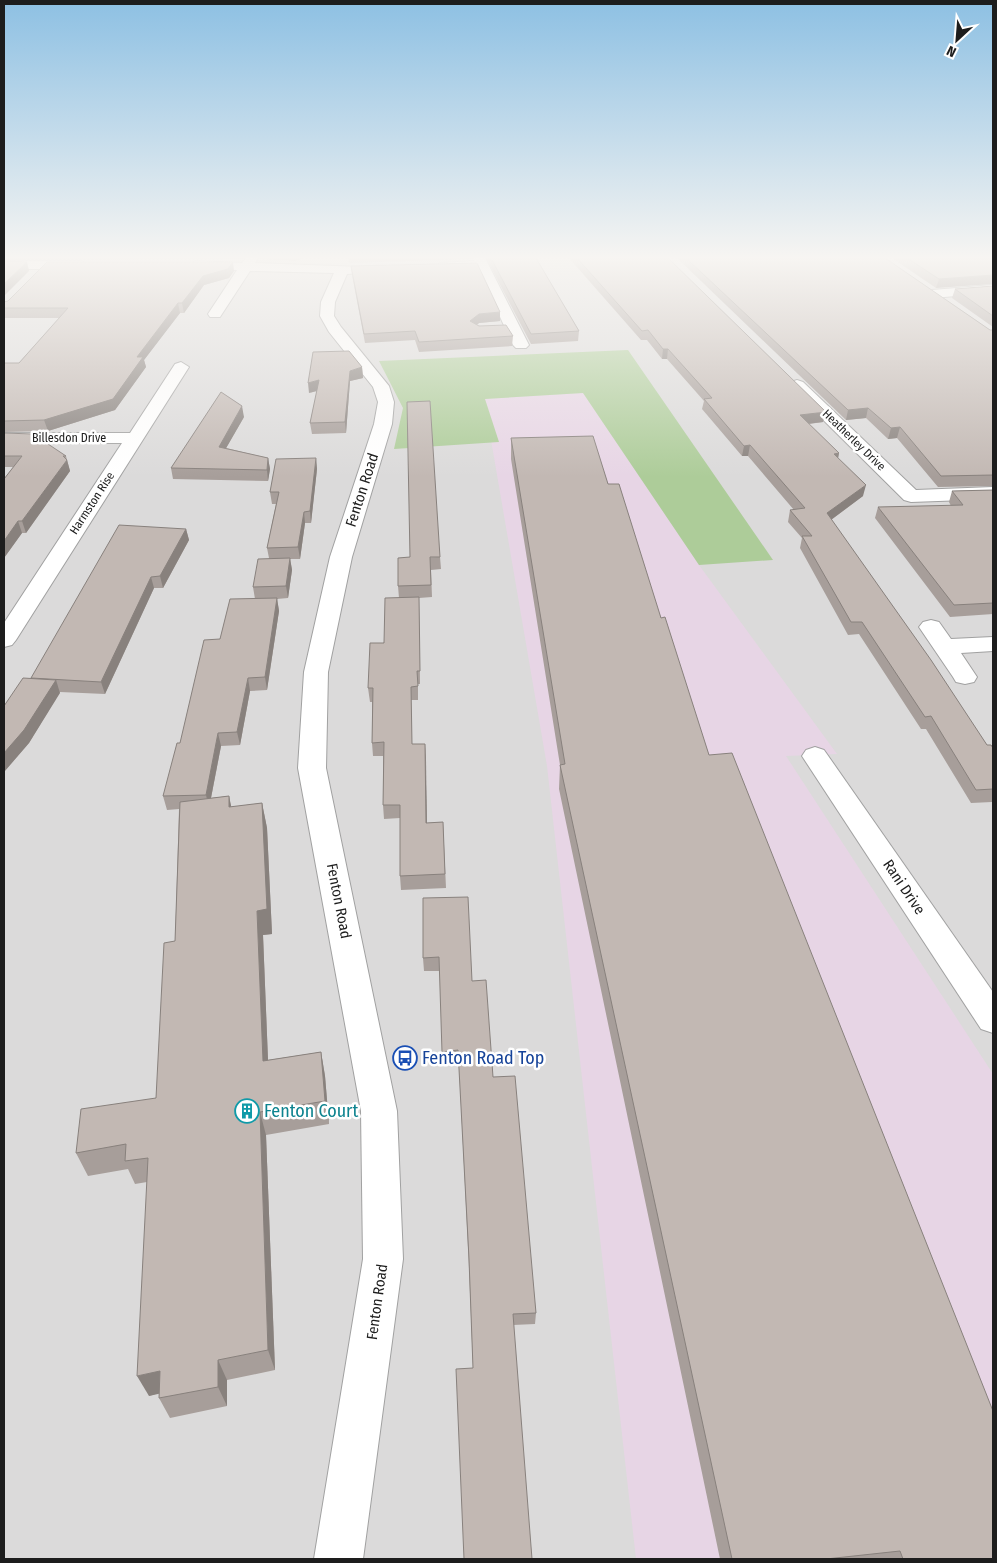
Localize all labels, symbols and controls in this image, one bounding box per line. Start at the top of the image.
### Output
north arrow [932,15,982,65]
text: N [944,42,959,61]
street label: Heatherley Drive [820,407,888,474]
street label: Billesdon Drive [32,431,106,445]
street label: Fenton Road [342,451,382,529]
street label: Harmston Rise [67,469,117,537]
street label: Rani Drive [879,856,929,918]
street label: Fenton Road [323,862,355,940]
bus stop icon: Fenton Road Top [392,1045,418,1071]
place label: Fenton Road Top [422,1047,544,1069]
building icon: Fenton Court [234,1098,260,1124]
place label: Fenton Court [264,1100,358,1122]
street label: Fenton Road [363,1263,391,1341]

